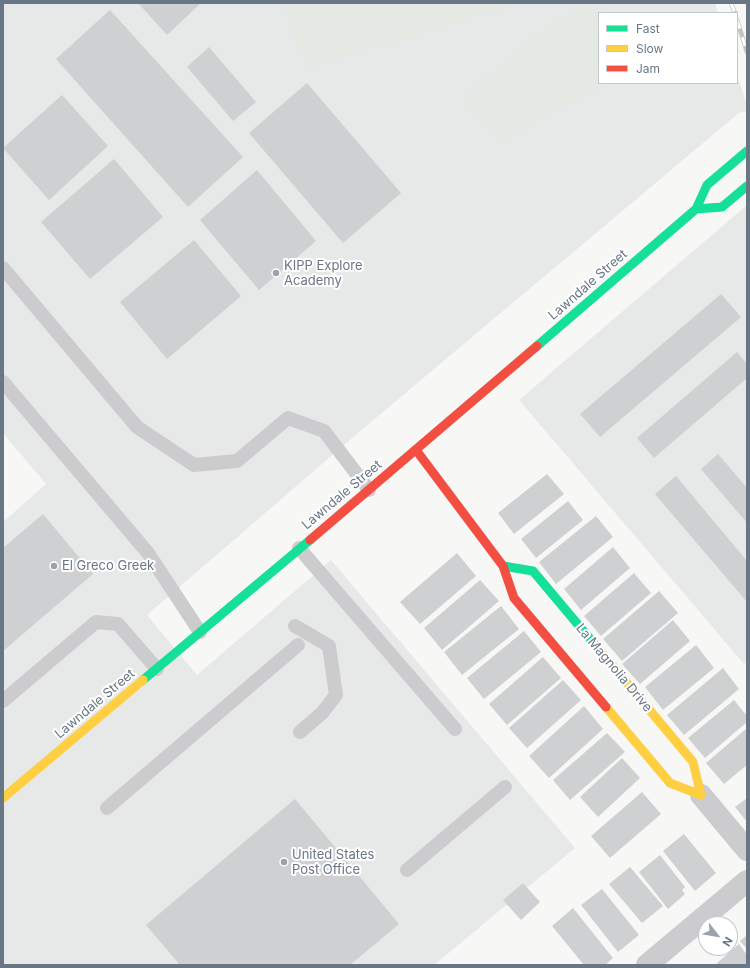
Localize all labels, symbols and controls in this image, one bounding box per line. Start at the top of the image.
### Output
legend [598,12,738,84]
text: Fast [636,21,660,36]
text: Slow [636,41,663,56]
text: Jam [636,61,660,76]
street label: Lawndale Street [545,247,631,323]
place label: KIPP Explore Academy [284,258,363,289]
marker: KIPP Explore Academy [271,268,281,278]
street label: Lawndale Street [299,457,385,533]
place label: El Greco Greek [62,558,154,574]
marker: El Greco Greek [49,561,59,571]
street label: La Magnolia Drive [573,621,655,715]
street label: Lawndale Street [52,666,138,742]
place label: United States Post Office [292,847,374,878]
marker: United States Post Office [279,857,289,867]
north arrow [698,916,738,956]
text: N [719,934,736,949]

